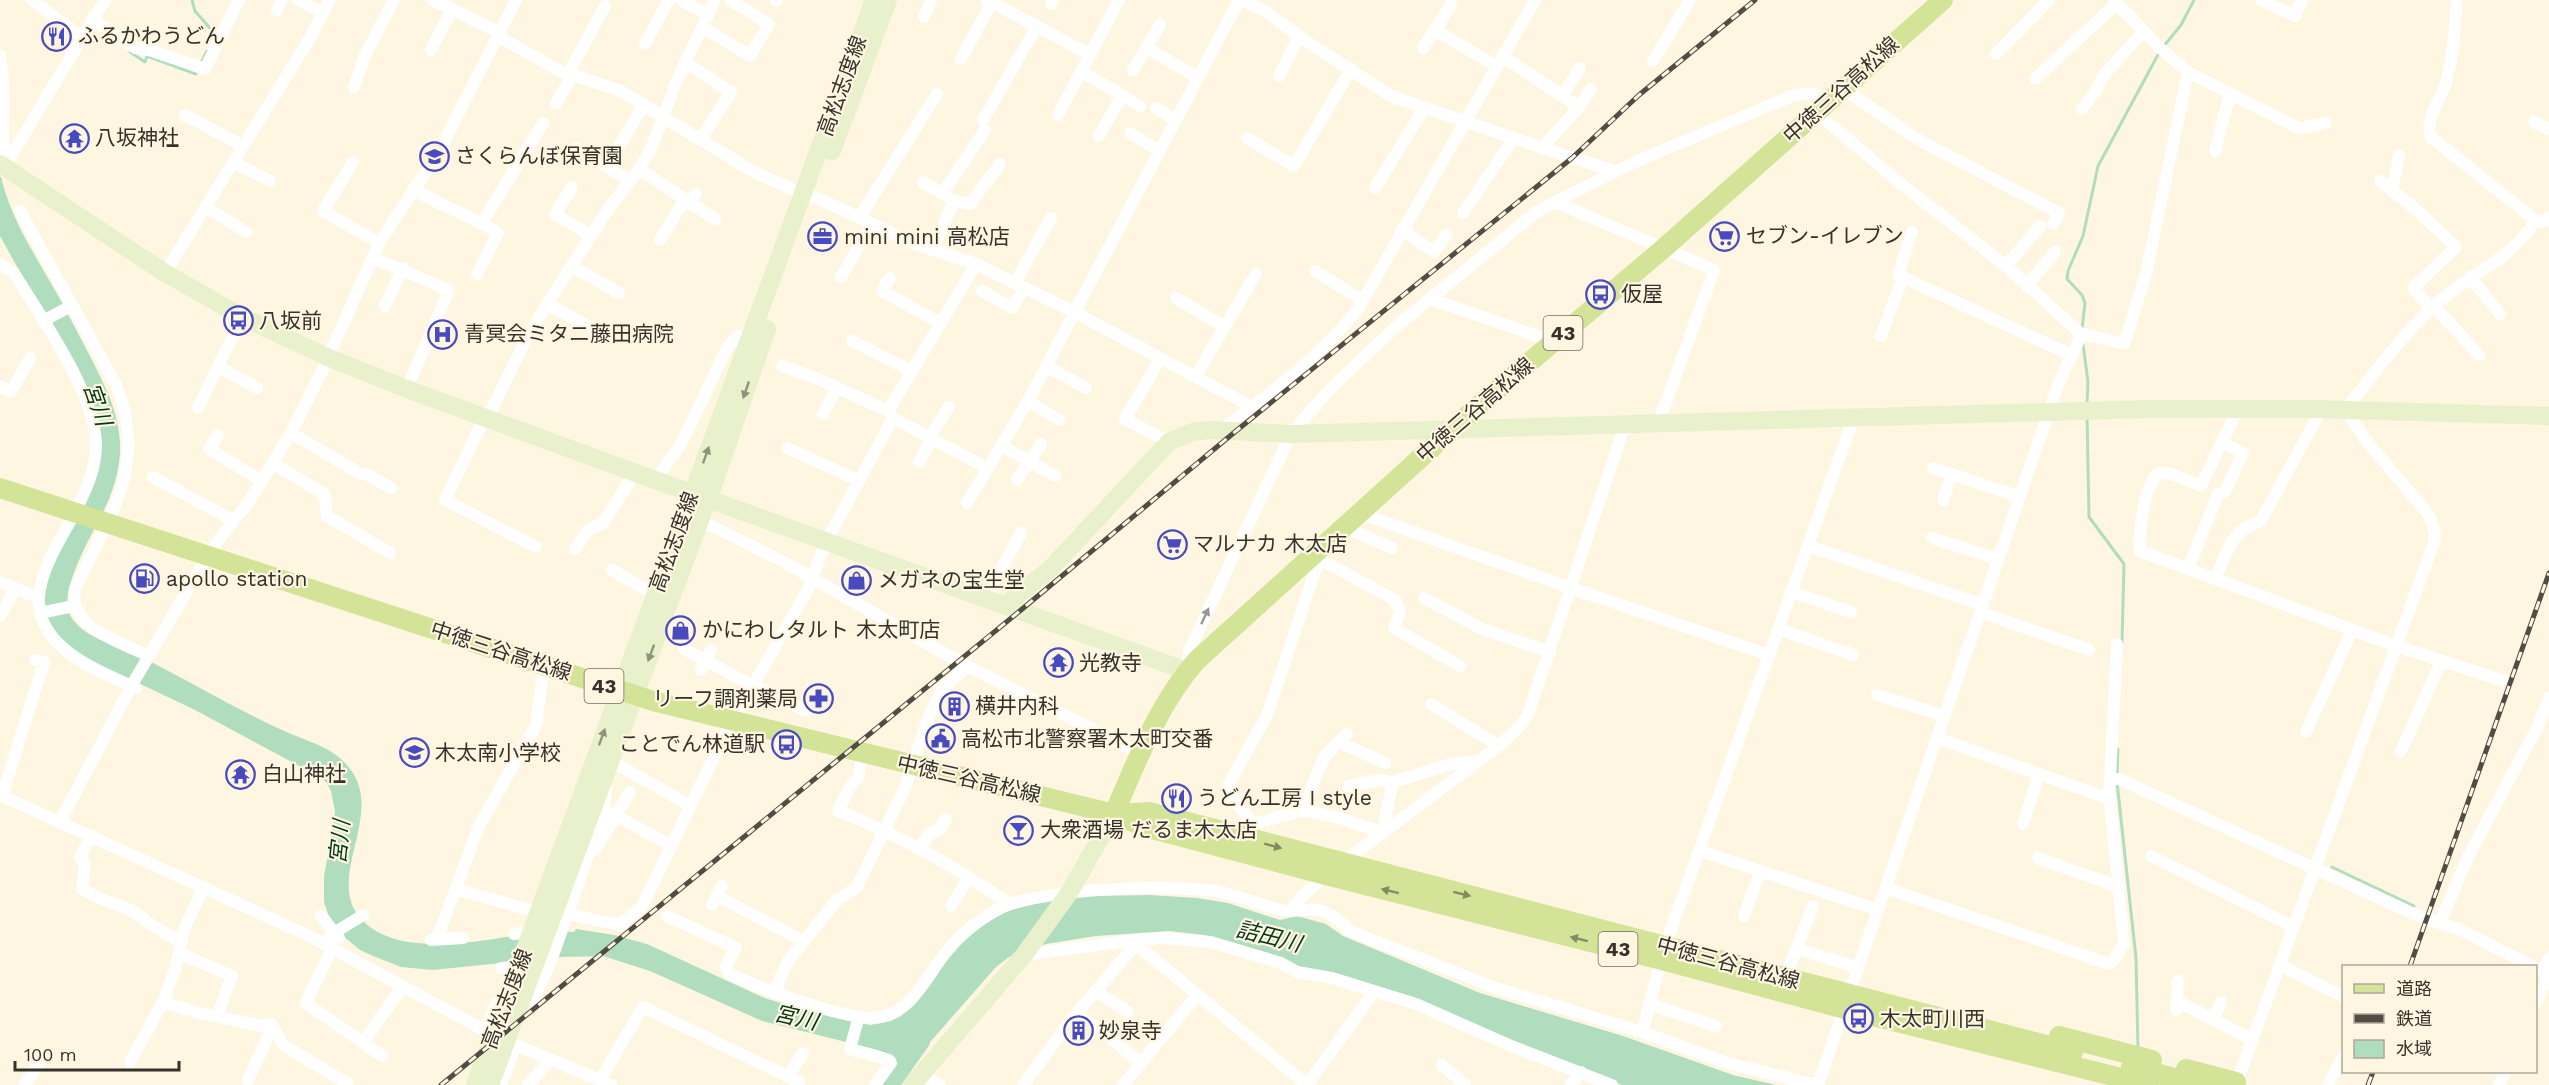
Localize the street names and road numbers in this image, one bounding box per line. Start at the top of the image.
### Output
street label: 中徳三谷高松線 [1778,31,1904,148]
street label: 高松志度線 [812,32,871,139]
road number: 43 [1544,316,1582,350]
street label: 中徳三谷高松線 [1411,352,1538,467]
street label: 高松志度線 [644,488,703,595]
street label: 中徳三谷高松線 [427,616,575,685]
road number: 43 [584,669,624,703]
street label: 中徳三谷高松線 [895,750,1044,807]
street label: 中徳三谷高松線 [1654,931,1802,994]
road number: 43 [1598,932,1638,966]
street label: 高松志度線 [476,945,537,1052]

